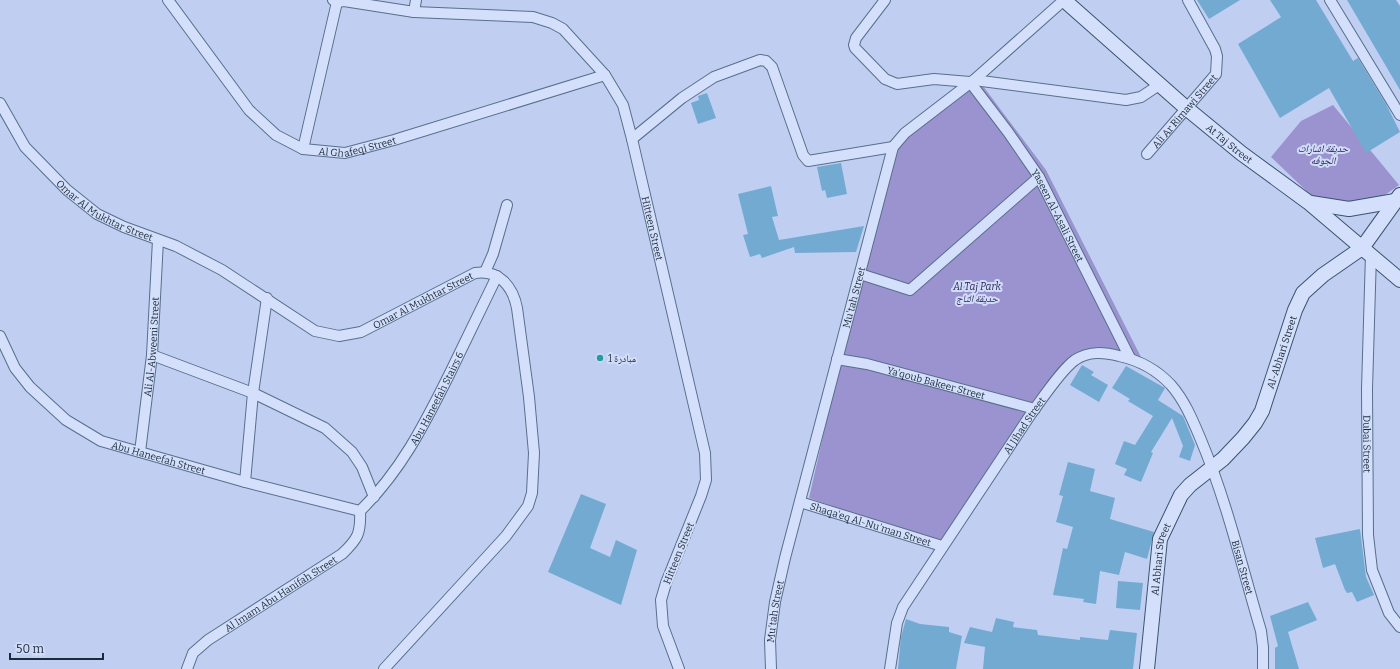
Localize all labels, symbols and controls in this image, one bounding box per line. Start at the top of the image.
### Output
street label: Ali Ar Rimawi Street [1150,72,1220,151]
street label: At Taj Street [1203,122,1255,167]
street label: Al Ghafeqi Street [318,135,398,160]
park label: حديقة اشارات الجوفه [1298,143,1349,167]
street label: Yaseen Al-Asali Street [1028,167,1086,264]
street label: Omar Al Mukhtar Street [53,178,155,244]
street label: Hitteen Street [638,195,665,262]
street label: Mu'tah Street [841,265,868,330]
street label: Omar Al Mukhtar Street [371,270,476,332]
park label: Al Taj Park حديقة التاج [952,281,1001,305]
street label: Ali Al-Abweeni Street [142,296,162,397]
street label: Al-Abhari Street [1265,314,1300,390]
street label: Abu Haneefah Stairs 6 [408,350,466,448]
marker: مبادرة 1 [595,353,605,363]
place label: مبادرة 1 [608,353,637,365]
street label: Ya'qoub Bakeer Street [886,365,986,402]
street label: Al Jihad Street [1001,395,1048,456]
street label: Dubai Street [1360,415,1373,473]
street label: Abu Haneefah Street [110,439,207,477]
street label: Shaqa'eq Al-Nu'man Street [808,500,933,549]
street label: Hitteen Street [661,520,697,586]
street label: Al Abhari Street [1149,521,1174,596]
street label: Bisan Street [1229,539,1255,597]
street label: Al Imam Abu Hanifah Street [223,554,340,635]
street label: Mu'tah Street [765,579,787,643]
scale bar [10,635,103,661]
text: 50 m [16,642,45,656]

